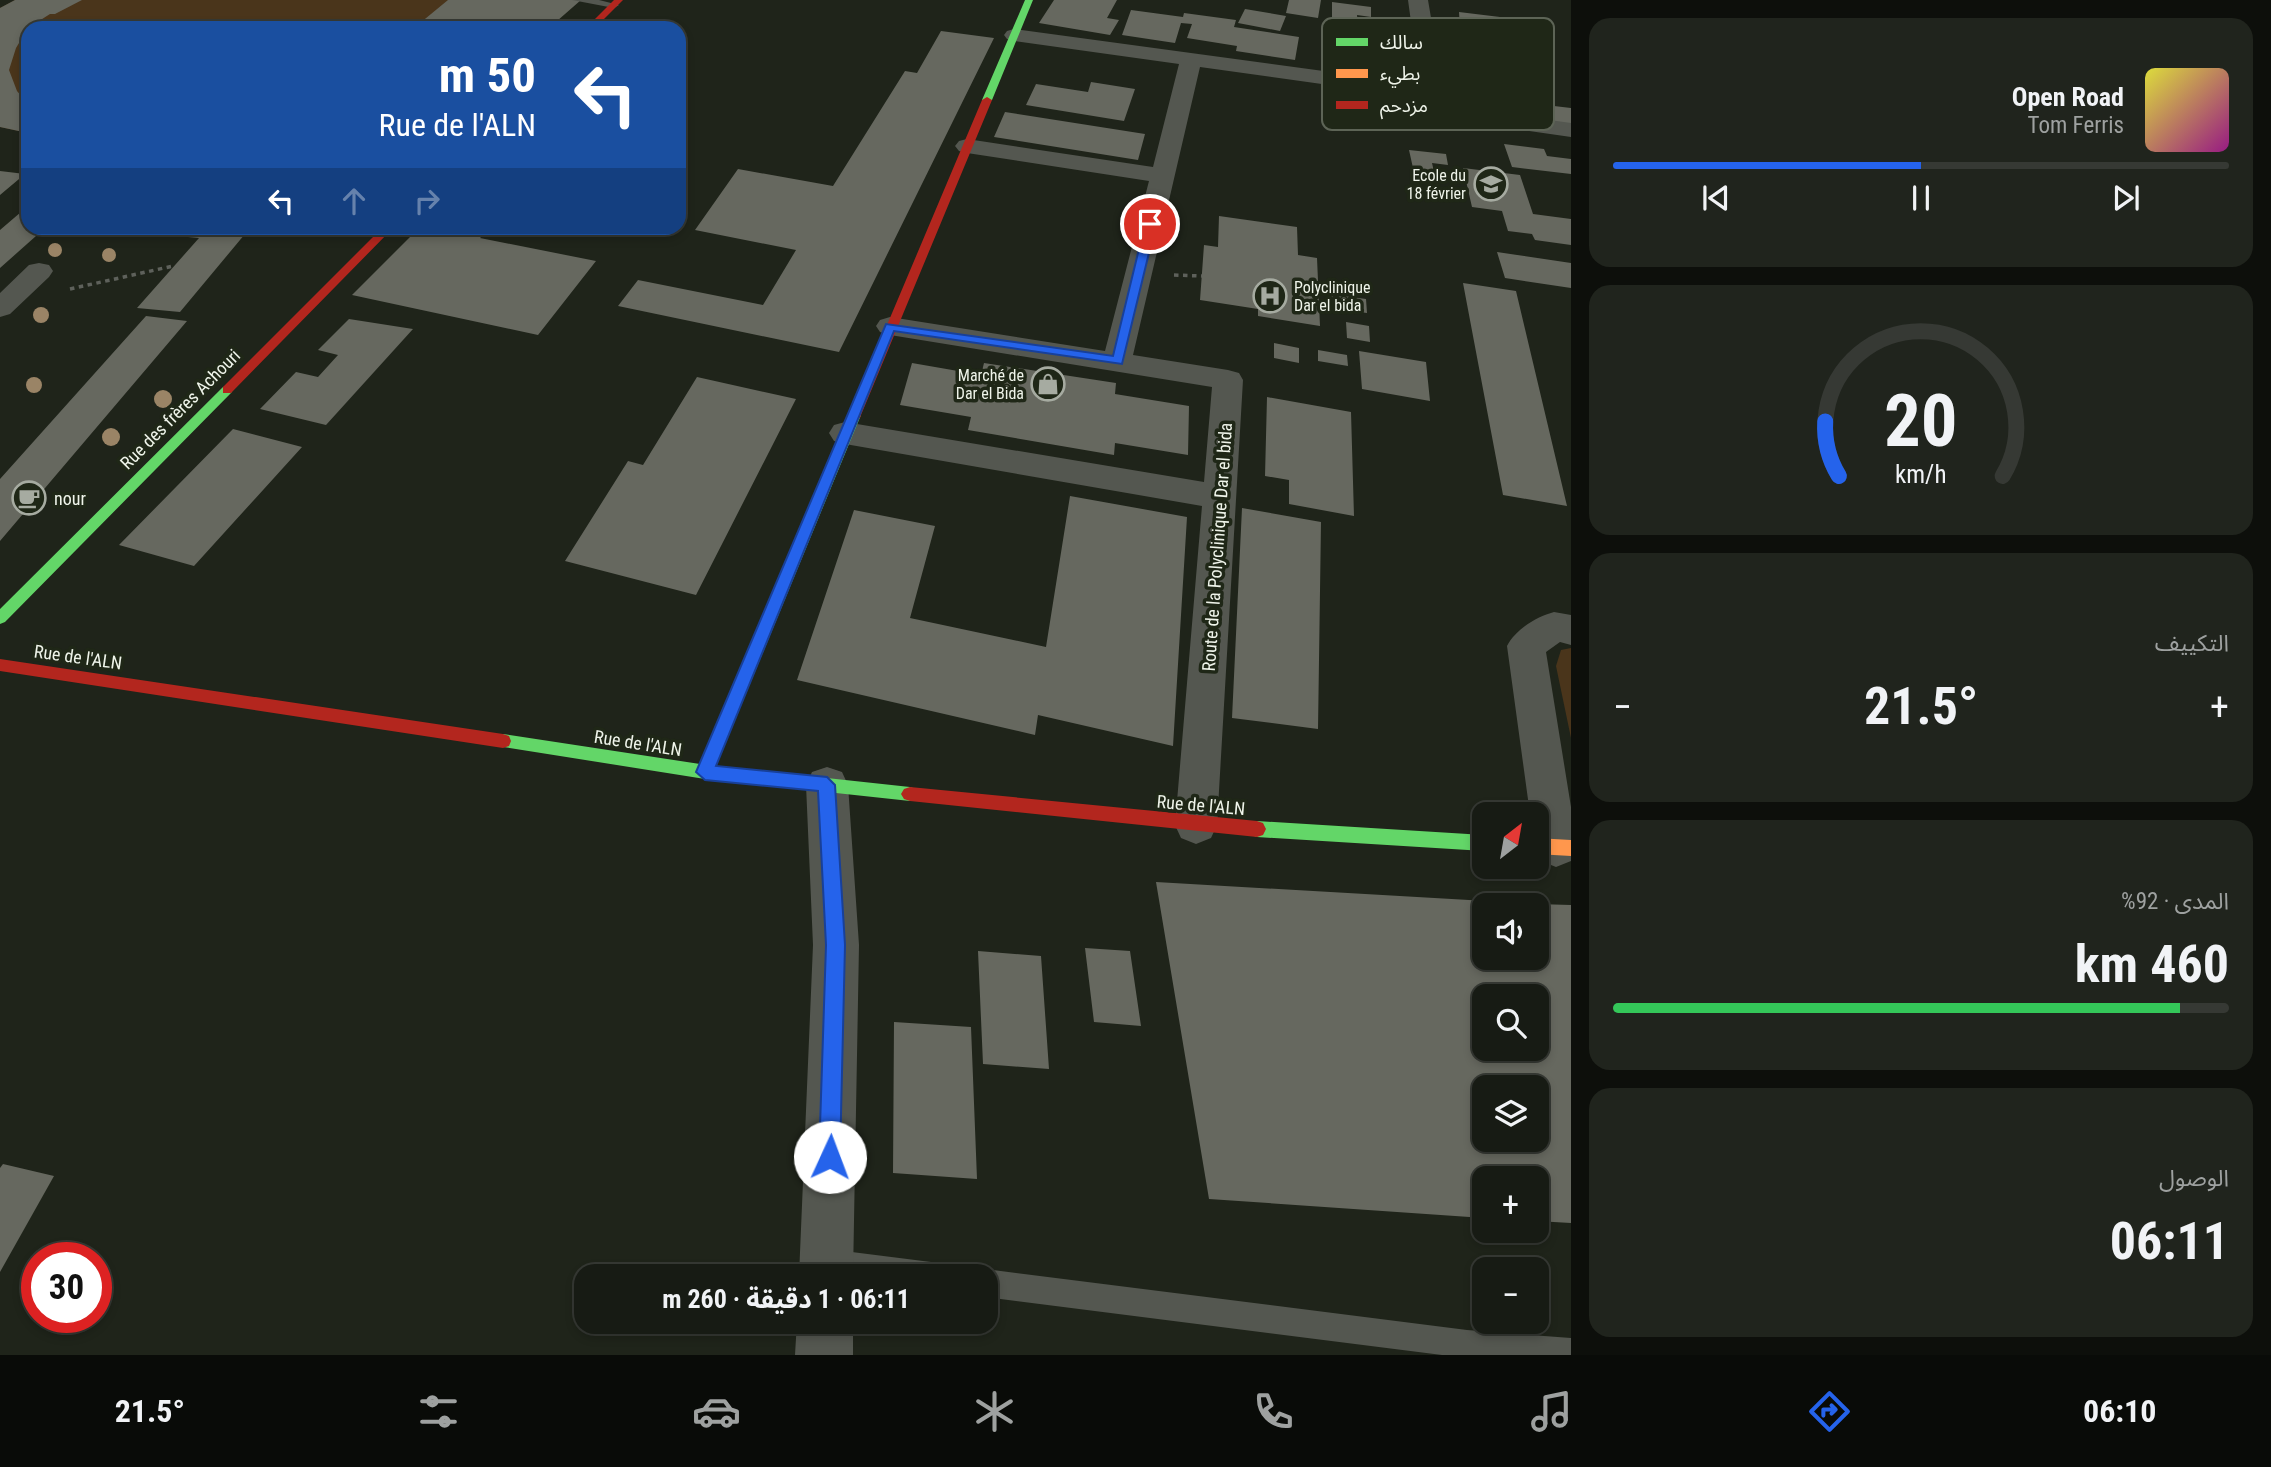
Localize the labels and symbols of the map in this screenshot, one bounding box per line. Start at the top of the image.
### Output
legend [1322,18,1554,130]
text: سالك [1380,31,1423,54]
text: بطيء [1380,62,1420,88]
text: مزدحم [1380,94,1428,120]
school or university icon: Ecole du 18 février [1472,165,1510,203]
place label: Ecole du 18 février [1406,166,1466,203]
pin [1120,194,1180,254]
hospital icon: Polyclinique Dar el bida [1251,277,1289,315]
place label: Polyclinique Dar el bida [1294,278,1370,315]
street label: Rue des frères Achouri [116,345,244,473]
shop icon: Marché de Dar el Bida [1029,365,1067,403]
place label: Marché de Dar el Bida [956,366,1024,403]
street label: Route de la Polyclinique Dar el bida [1198,422,1236,672]
cafe icon: nour [10,479,48,517]
place label: nour [54,488,86,509]
street label: Rue de l'ALN [33,640,123,674]
street label: Rue de l'ALN [593,726,683,760]
street label: Rue de l'ALN [1156,791,1246,819]
north arrow [1472,802,1549,878]
position arrow [793,1120,867,1194]
speed limit sign: 30 [21,1242,112,1333]

